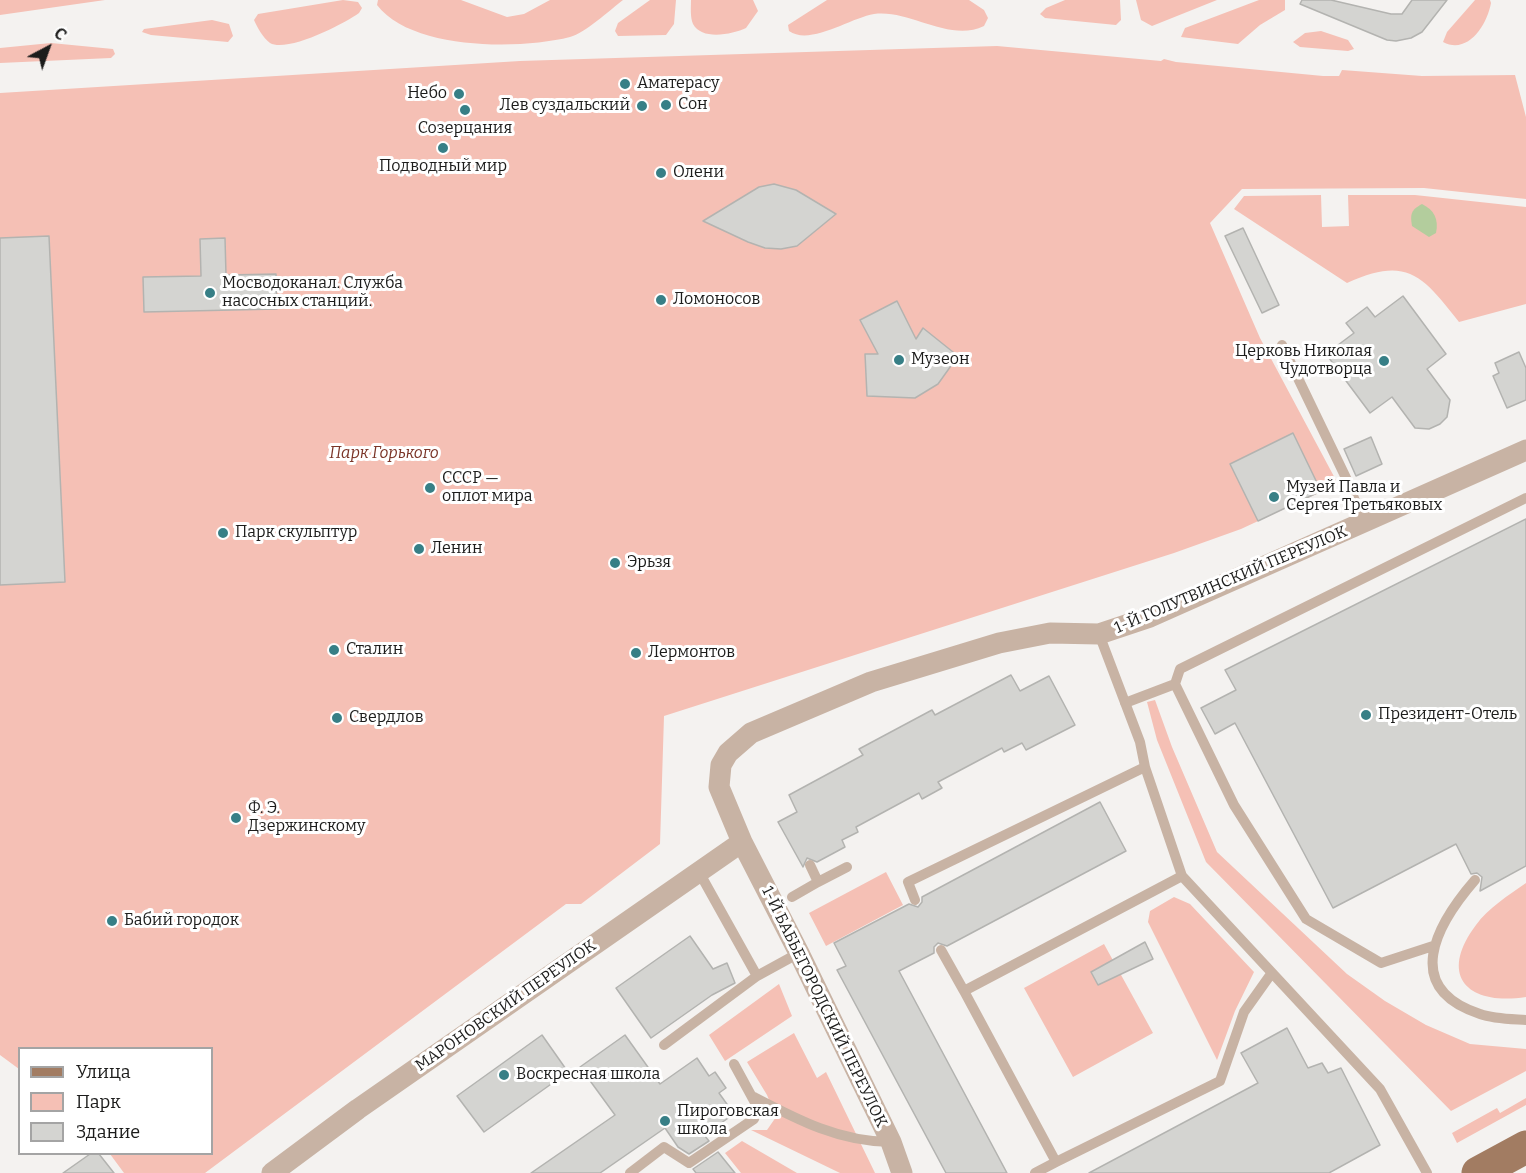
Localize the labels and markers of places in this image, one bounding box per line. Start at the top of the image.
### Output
place label: Аматерасу [637,74,720,94]
marker: Аматерасу [618,77,632,91]
place label: Небо [407,84,447,104]
marker: Небо [452,87,466,101]
place label: Сон [678,95,708,115]
place label: Лев суздальский [500,96,630,116]
marker: Сон [659,98,673,112]
marker: Лев суздальский [635,99,649,113]
marker: Созерцания [458,103,472,117]
place label: Созерцания [418,119,512,139]
marker: Подводный мир [436,141,450,155]
place label: Подводный мир [379,157,507,177]
place label: Олени [673,163,724,183]
marker: Олени [654,166,668,180]
place label: Мосводоканал. Служба насосных станций. [222,274,403,312]
marker: Мосводоканал. Служба насосных станций. [203,286,217,300]
place label: Ломоносов [673,290,760,310]
marker: Ломоносов [654,293,668,307]
place label: Церковь Николая Чудотворца [1235,342,1372,380]
place label: Музеон [911,350,970,370]
marker: Музеон [892,353,906,367]
marker: Церковь Николая Чудотворца [1377,354,1391,368]
place label: СССР — оплот мира [442,469,532,507]
place label: Музей Павла и Сергея Третьяковых [1286,478,1442,516]
marker: СССР — оплот мира [423,481,437,495]
marker: Музей Павла и Сергея Третьяковых [1267,490,1281,504]
place label: Парк скульптур [235,523,357,543]
marker: Парк скульптур [216,526,230,540]
place label: Ленин [431,539,483,559]
marker: Ленин [412,542,426,556]
place label: Эрьзя [627,553,671,573]
marker: Эрьзя [608,556,622,570]
place label: Сталин [346,640,403,660]
marker: Сталин [327,643,341,657]
place label: Лермонтов [648,643,735,663]
marker: Лермонтов [629,646,643,660]
place label: Президент-Отель [1378,705,1517,725]
place label: Свердлов [349,708,423,728]
marker: Президент-Отель [1359,708,1373,722]
marker: Свердлов [330,711,344,725]
place label: Ф. Э. Дзержинскому [248,799,365,837]
marker: Ф. Э. Дзержинскому [229,811,243,825]
place label: Бабий городок [124,911,239,931]
marker: Бабий городок [105,914,119,928]
place label: Воскресная школа [516,1065,660,1085]
marker: Воскресная школа [497,1068,511,1082]
place label: Пироговская школа [677,1102,779,1140]
marker: Пироговская школа [658,1114,672,1128]

